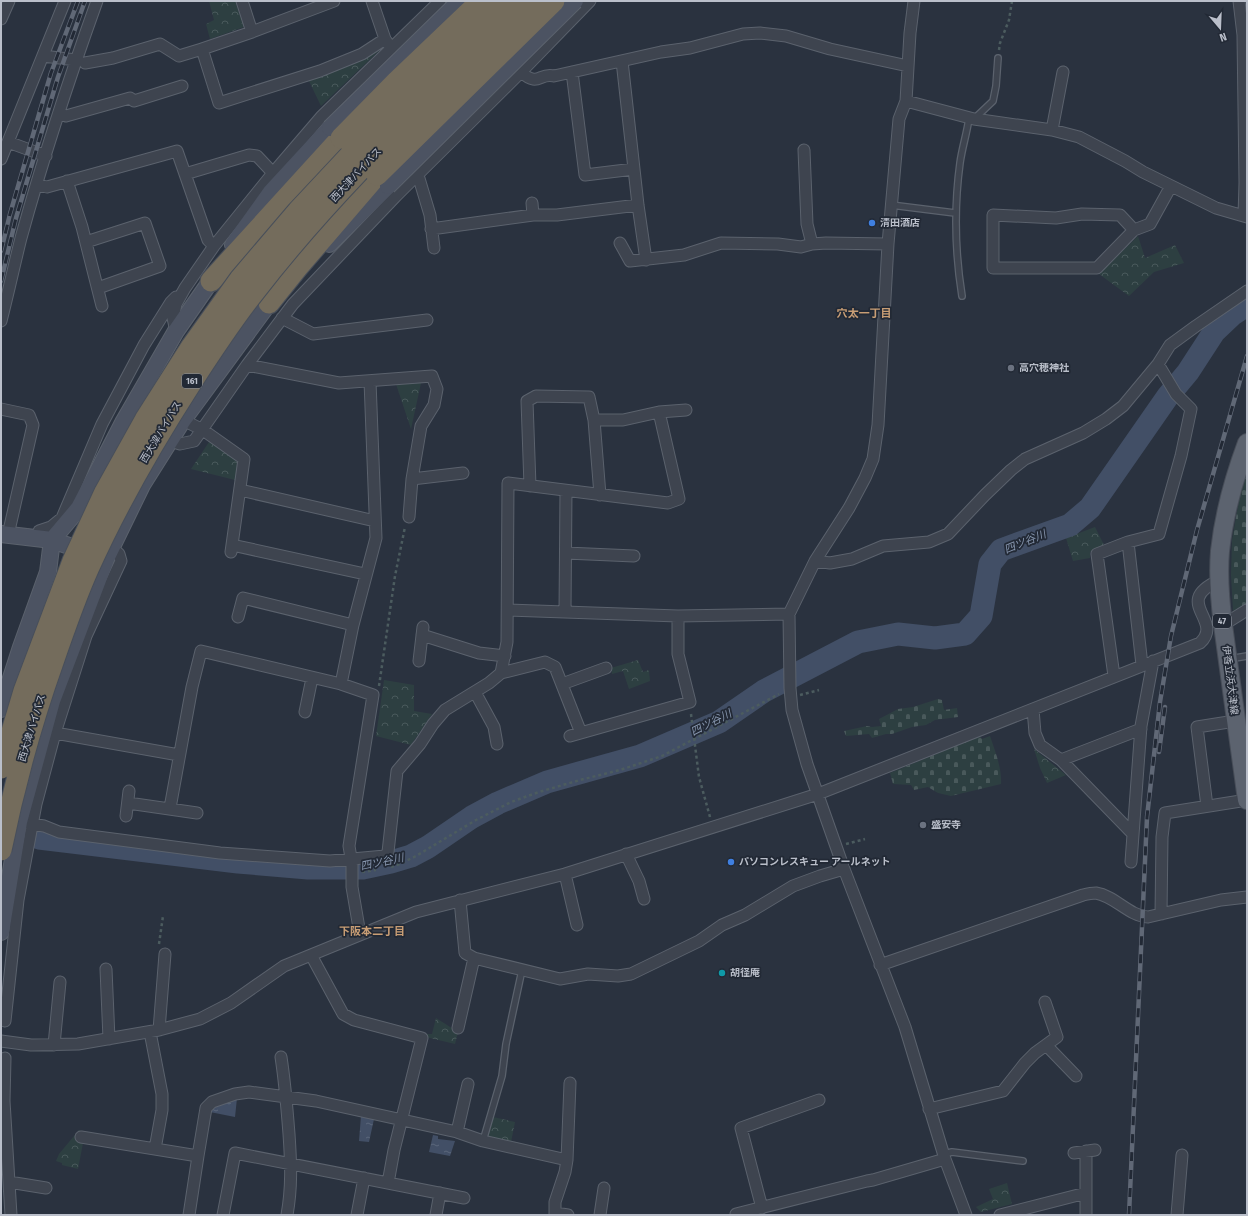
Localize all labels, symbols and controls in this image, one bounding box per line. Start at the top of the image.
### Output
north arrow [1200,8,1240,48]
text: N [1218,30,1228,44]
street label: 西大津バイパス [328,145,384,205]
place label: 清田酒店 [880,217,920,229]
marker: 清田酒店 [867,218,877,228]
district label: 穴太一丁目 [837,307,892,320]
place label: 高穴穂神社 [1019,362,1070,374]
marker: 高穴穂神社 [1006,363,1016,373]
road number: 161 [182,374,202,388]
street label: 西大津バイパス [138,399,184,465]
water label: 四ツ谷川 [1002,527,1049,556]
road number: 47 [1213,614,1231,628]
street label: 伊香立浜大津線 [1220,645,1240,715]
street label: 西大津バイパス [16,693,48,763]
water label: 四ツ谷川 [688,707,734,739]
place label: 盛安寺 [931,819,961,831]
marker: 盛安寺 [918,820,928,830]
water label: 四ツ谷川 [359,851,406,873]
place label: パソコンレスキュー アールネット [739,856,890,868]
marker: パソコンレスキュー アールネット [726,857,736,867]
district label: 下阪本二丁目 [339,925,405,938]
place label: 胡径庵 [730,967,760,979]
marker: 胡径庵 [717,968,727,978]

